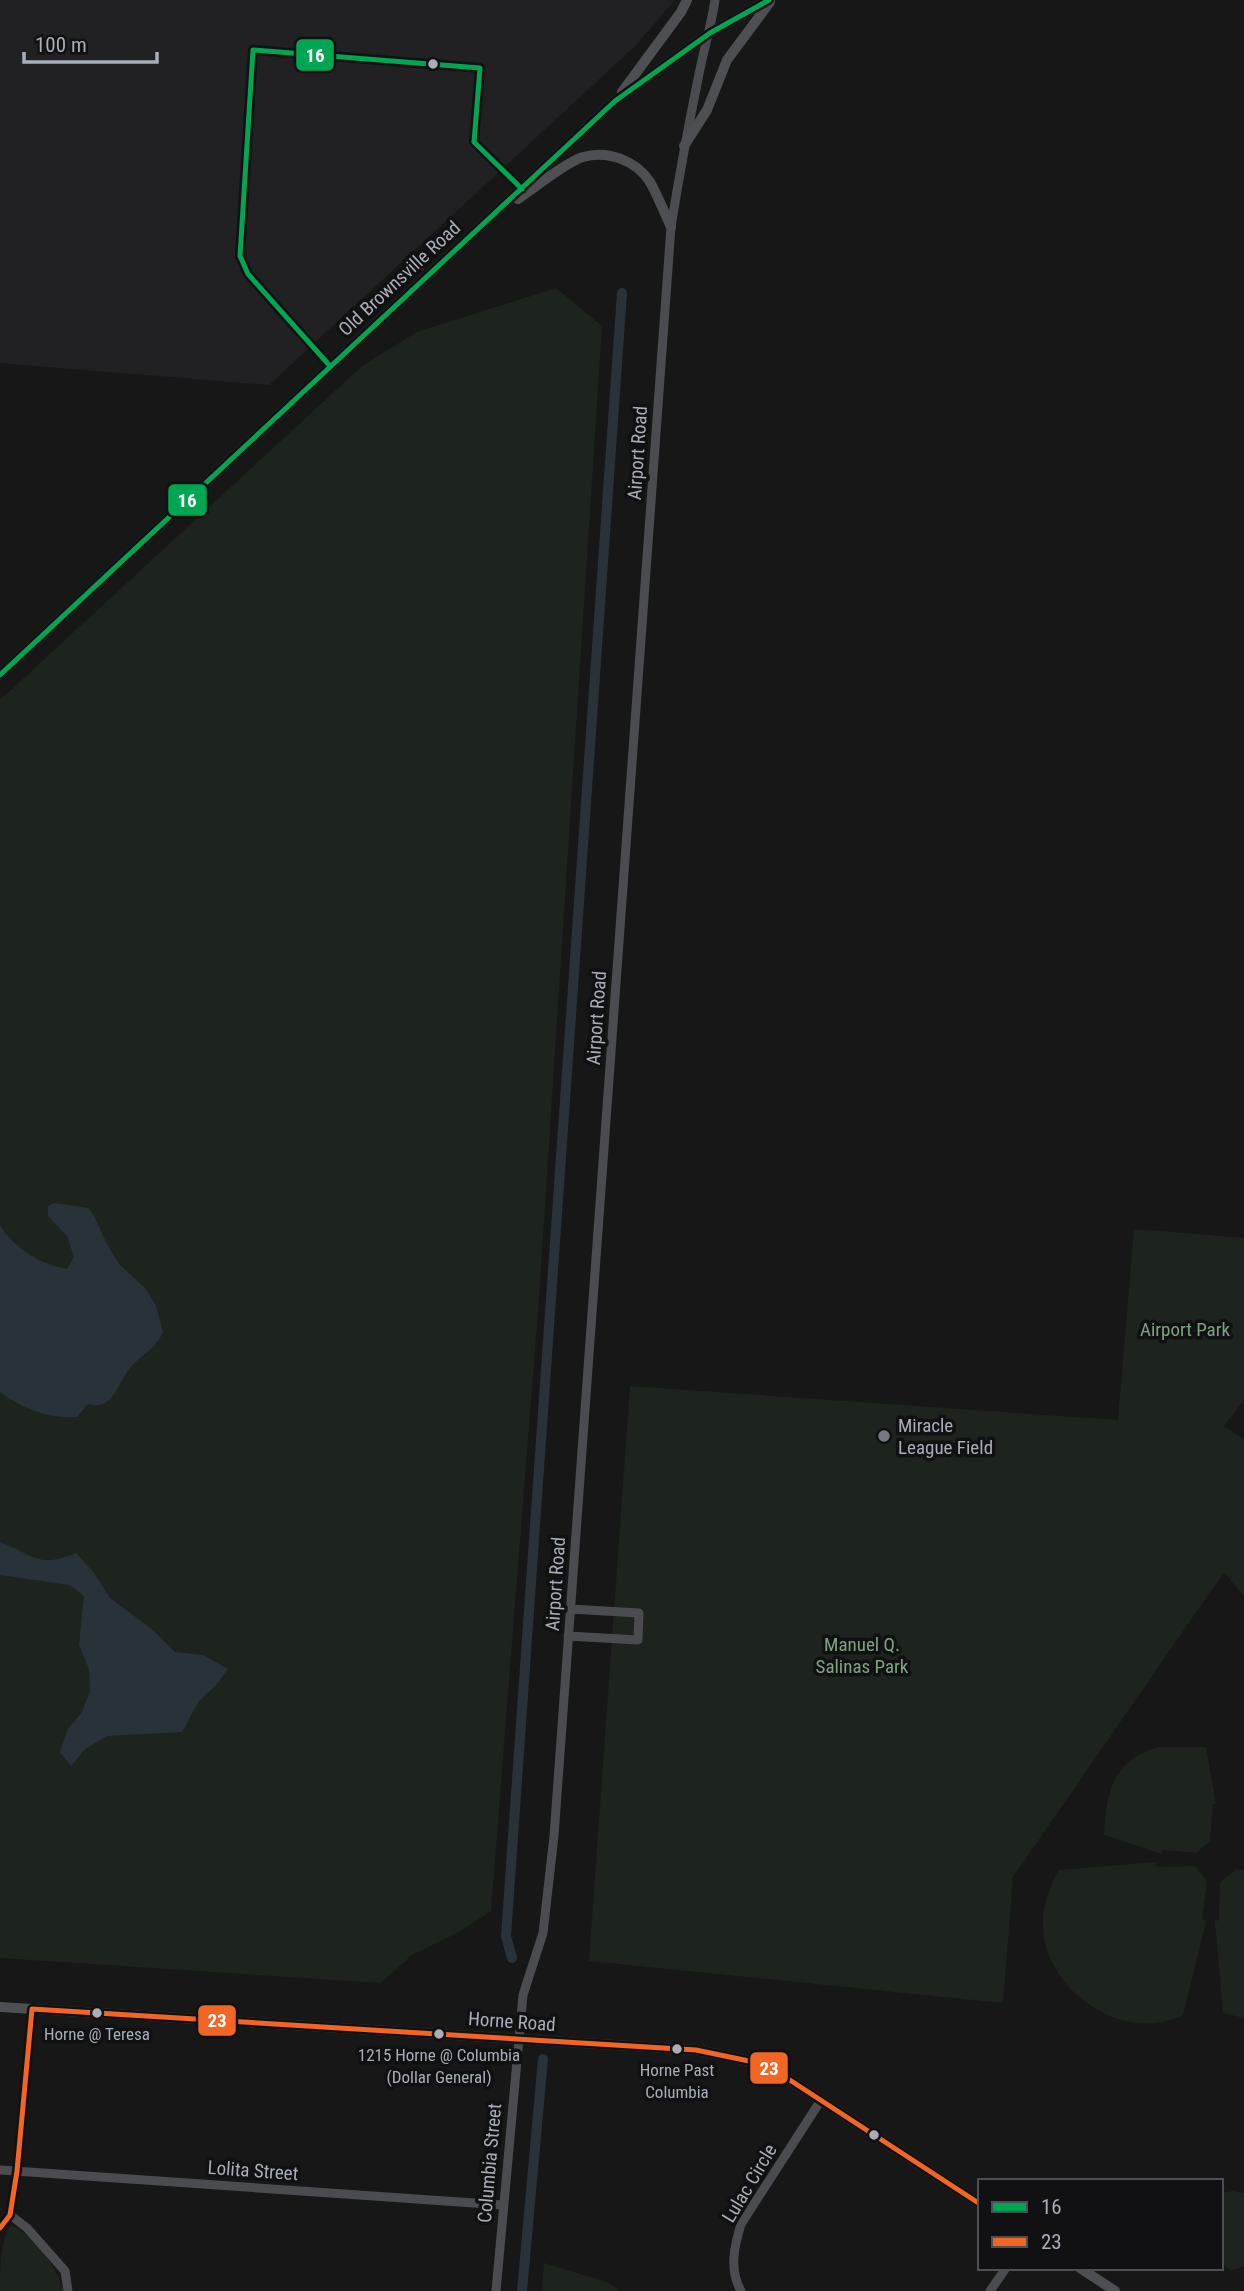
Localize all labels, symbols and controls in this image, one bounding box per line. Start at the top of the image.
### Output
scale bar [24,21,158,65]
text: 100 m [35,33,87,57]
line badge: 16 [295,38,335,72]
text: 16 [305,44,325,67]
unlabelled marker [426,57,440,71]
street label: Old Brownsville Road [334,216,465,341]
street label: Airport Road [623,405,652,501]
line badge: 16 [167,483,208,517]
text: 16 [177,489,197,512]
street label: Airport Road [582,970,611,1066]
park label: Airport Park [1140,1318,1230,1341]
place label: Miracle League Field [898,1414,993,1459]
marker: Miracle League Field [876,1428,892,1444]
street label: Airport Road [541,1536,570,1632]
park label: Manuel Q. Salinas Park [816,1633,909,1678]
line badge: 23 [197,2004,237,2037]
marker: Horne @ Teresa [90,2006,104,2020]
street label: Horne Road [467,2007,557,2036]
text: 23 [207,2009,227,2032]
place label: Horne @ Teresa [44,2024,150,2044]
marker: 1215 Horne @ Columbia (Dollar General) [432,2027,446,2041]
marker: Horne Past Columbia [670,2042,684,2056]
place label: 1215 Horne @ Columbia (Dollar General) [358,2045,520,2087]
line badge: 23 [749,2051,789,2085]
text: 23 [759,2057,779,2080]
place label: Horne Past Columbia [640,2060,714,2102]
street label: Columbia Street [473,2102,506,2224]
unlabelled marker [867,2128,881,2142]
street label: Lulac Circle [717,2140,782,2227]
street label: Lolita Street [207,2156,299,2185]
legend [978,2179,1223,2270]
text: 16 [1041,2195,1062,2219]
text: 23 [1041,2230,1062,2254]

